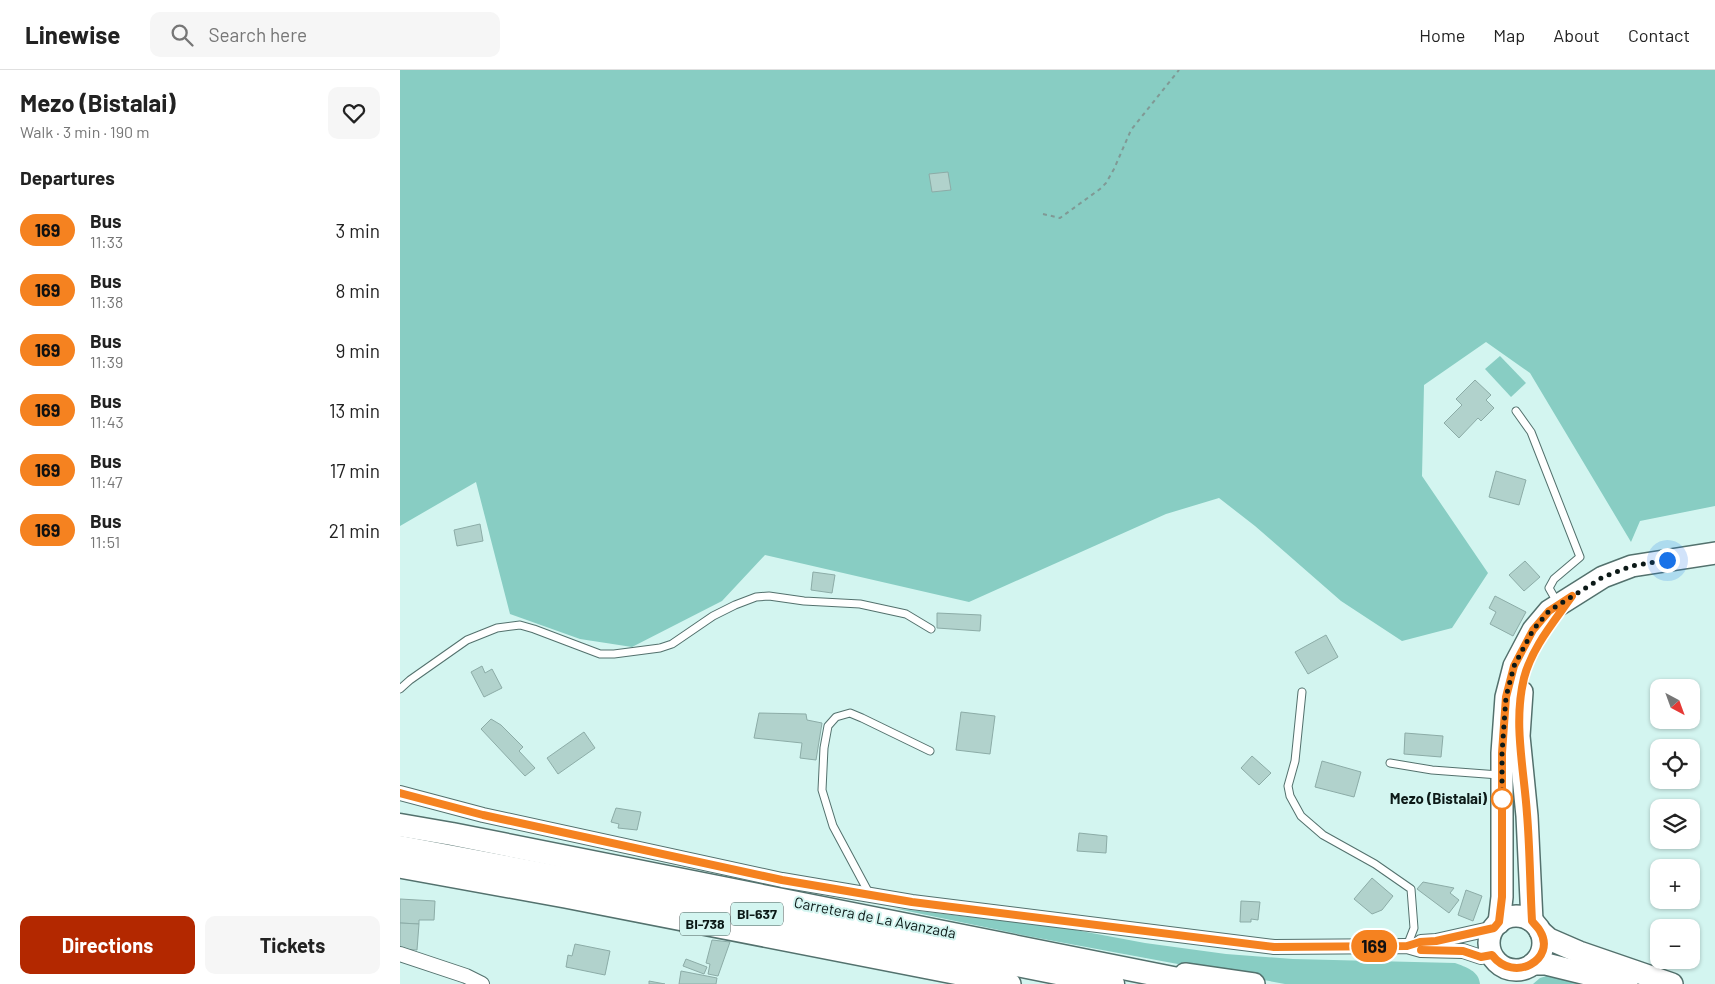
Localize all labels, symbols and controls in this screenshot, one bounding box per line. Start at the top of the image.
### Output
search box [150,12,500,57]
text: Linewise [25,20,120,49]
icon: search [168,21,196,49]
text: Search here [208,23,307,46]
text: Home [1419,24,1465,46]
text: Map [1493,24,1525,46]
text: About [1553,24,1600,46]
text: Contact [1628,24,1690,46]
button: heart [328,87,380,139]
text: Mezo (Bistalai) [20,88,176,117]
text: Walk · 3 min · 190 m [20,122,149,141]
text: Departures [20,166,115,189]
text: Bus [90,209,122,232]
text: 169 [35,219,60,241]
text: 3 min [336,219,380,242]
text: 11:33 [90,232,123,251]
text: Bus [90,269,122,292]
text: 169 [35,279,60,301]
text: 8 min [336,279,380,302]
text: 11:38 [90,292,123,311]
text: Bus [90,329,122,352]
text: 169 [35,339,60,361]
text: 9 min [336,339,380,362]
text: 11:39 [90,352,123,371]
text: Bus [90,389,122,412]
text: 169 [35,399,60,421]
text: 13 min [329,399,380,422]
text: 11:43 [90,412,124,431]
text: Bus [90,449,122,472]
text: 169 [35,459,60,481]
text: 17 min [330,459,380,482]
text: 11:47 [90,472,123,491]
text: Bus [90,509,122,532]
text: 169 [35,519,60,541]
text: 21 min [329,519,380,542]
text: 11:51 [90,532,120,551]
your location [1655,548,1680,573]
north arrow [1650,679,1700,729]
map controls [1650,679,1700,969]
button: locate [1650,739,1700,789]
marker: Mezo (Bistalai) [1491,788,1513,810]
place label: Mezo (Bistalai) [1390,789,1488,807]
button: layers [1650,799,1700,849]
button: + [1650,859,1700,909]
street label: Carretera de La Avanzada [793,892,958,942]
road number: BI-637 [731,902,783,926]
road number: BI-738 [680,912,730,936]
button: Directions [20,916,195,974]
button: Tickets [205,916,380,974]
button: − [1650,919,1700,969]
line badge: 169 [1345,930,1403,962]
text: 169 [1361,935,1387,957]

